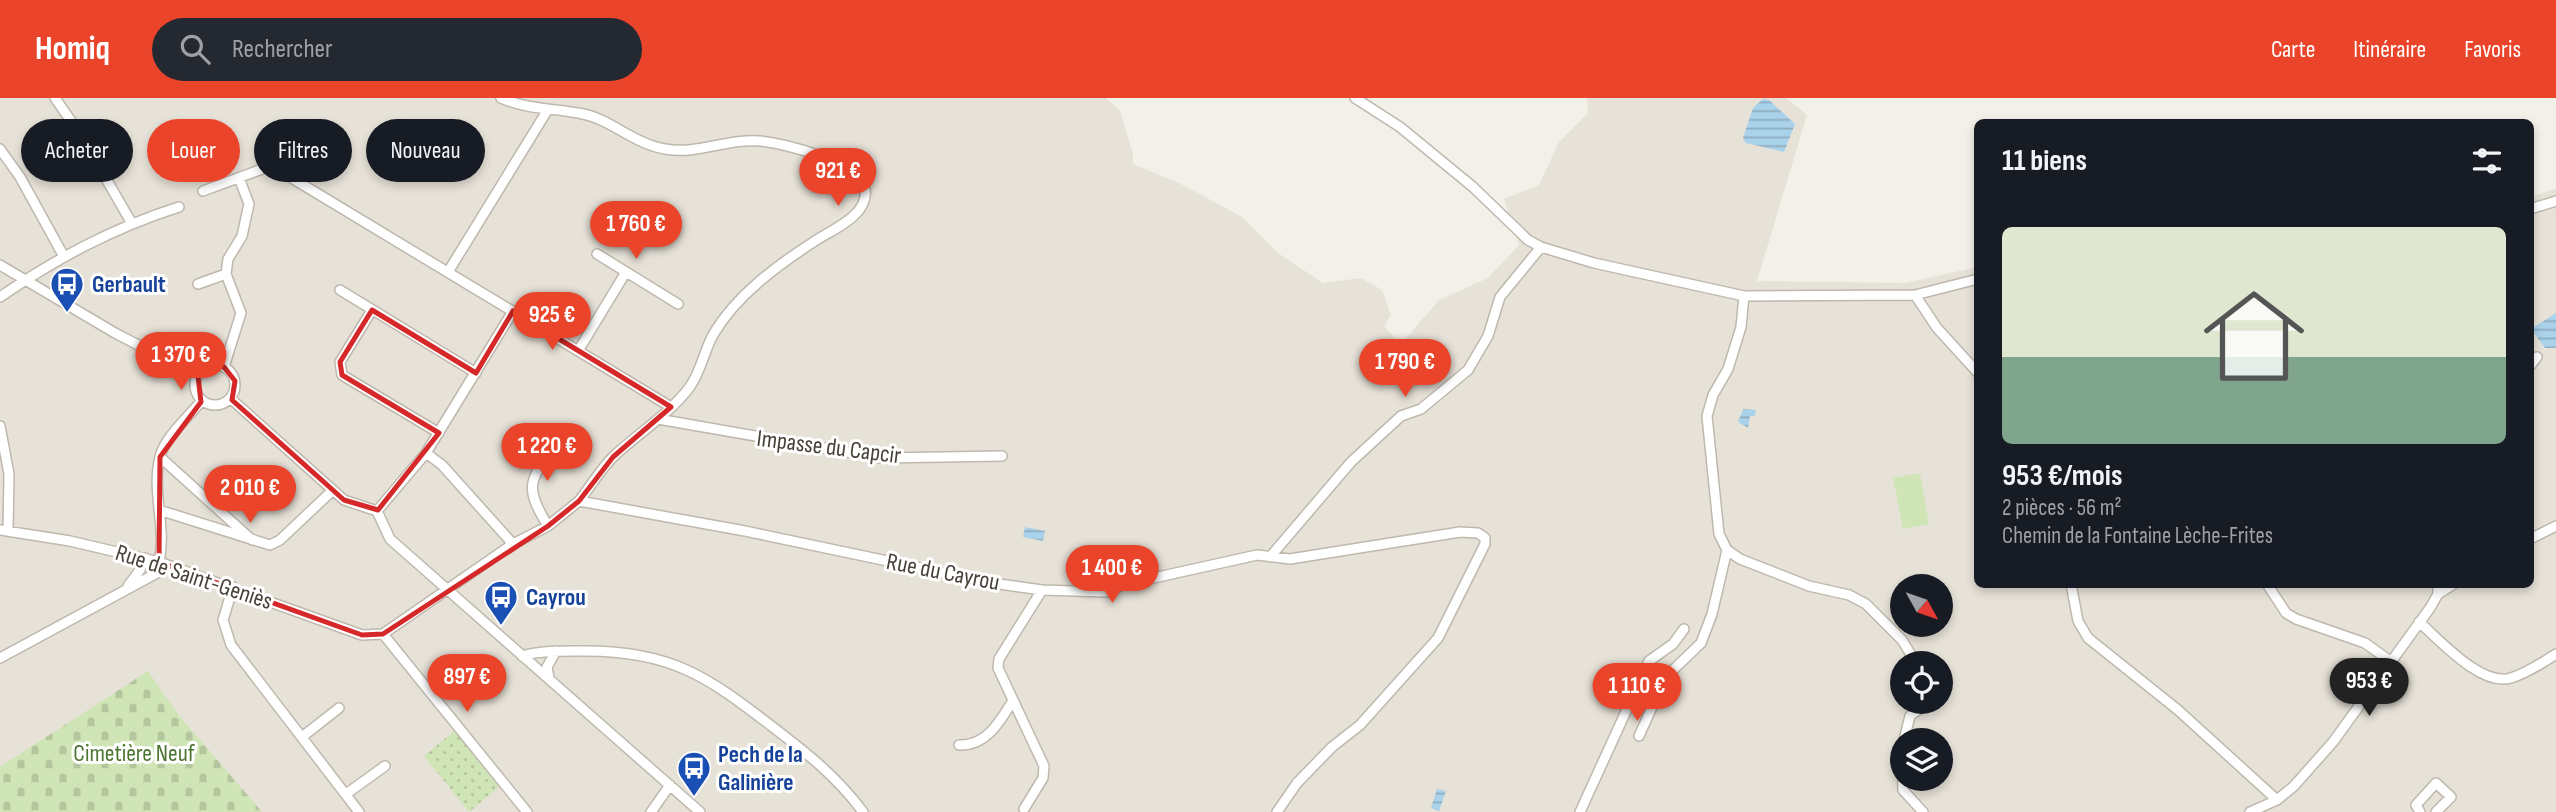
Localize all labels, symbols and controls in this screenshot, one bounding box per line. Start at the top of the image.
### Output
search box [152,18,642,81]
text: Homiq [35,29,110,69]
icon: search [176,30,214,68]
text: Rechercher [232,34,333,65]
text: Carte [2271,35,2315,64]
text: Itinéraire [2353,35,2426,64]
text: Favoris [2464,35,2521,64]
chip: Acheter [21,119,133,182]
chip: Louer [147,119,240,182]
chip: Filtres [254,119,352,182]
chip: Nouveau [366,119,485,182]
icon: filters [2468,142,2506,180]
text: 11 biens [2002,143,2087,179]
pin: 921 € [789,148,887,208]
text: 921 € [815,157,861,185]
pin: 1 760 € [571,202,701,261]
text: 1 760 € [606,210,666,238]
bus stop icon: Gerbault [48,265,86,314]
place label: Gerbault [92,270,166,299]
icon: home [2191,273,2317,399]
pin: 925 € [503,292,601,352]
text: 925 € [529,301,575,329]
pin: 1 370 € [116,332,246,392]
pin: 1 790 € [1340,340,1470,399]
text: 1 370 € [151,341,211,369]
text: 1 790 € [1375,348,1435,376]
pin: 1 220 € [482,424,612,483]
street label: Impasse du Capcir [755,424,903,470]
text: 1 220 € [517,432,577,460]
text: 953 €/mois [2002,458,2122,494]
pin: 2 010 € [185,466,315,525]
text: 2 010 € [220,474,280,502]
text: 2 pièces · 56 m² [2002,494,2122,522]
text: Chemin de la Fontaine Lèche-Frites [2002,522,2273,550]
street label: Rue de Saint-Geniès [112,538,276,616]
pin: 1 400 € [1047,546,1177,605]
street label: Rue du Cayrou [884,547,1002,597]
text: 1 400 € [1082,554,1142,582]
north arrow [1890,574,1953,637]
map controls [1890,574,1953,791]
bus stop icon: Cayrou [482,578,520,627]
place label: Cayrou [526,583,586,612]
button: locate [1890,651,1953,714]
pin: 897 € [418,654,516,714]
pin: 953 € [2320,658,2418,718]
text: 897 € [443,663,491,691]
pin: 1 110 € [1572,664,1702,723]
text: 953 € [2346,667,2392,695]
text: 1 110 € [1609,672,1665,700]
button: layers [1890,728,1953,791]
park label: Cimetière Neuf [73,739,196,768]
place label: Pech de la Galinière [718,740,803,797]
bus stop icon: Pech de la Galinière [675,749,713,798]

